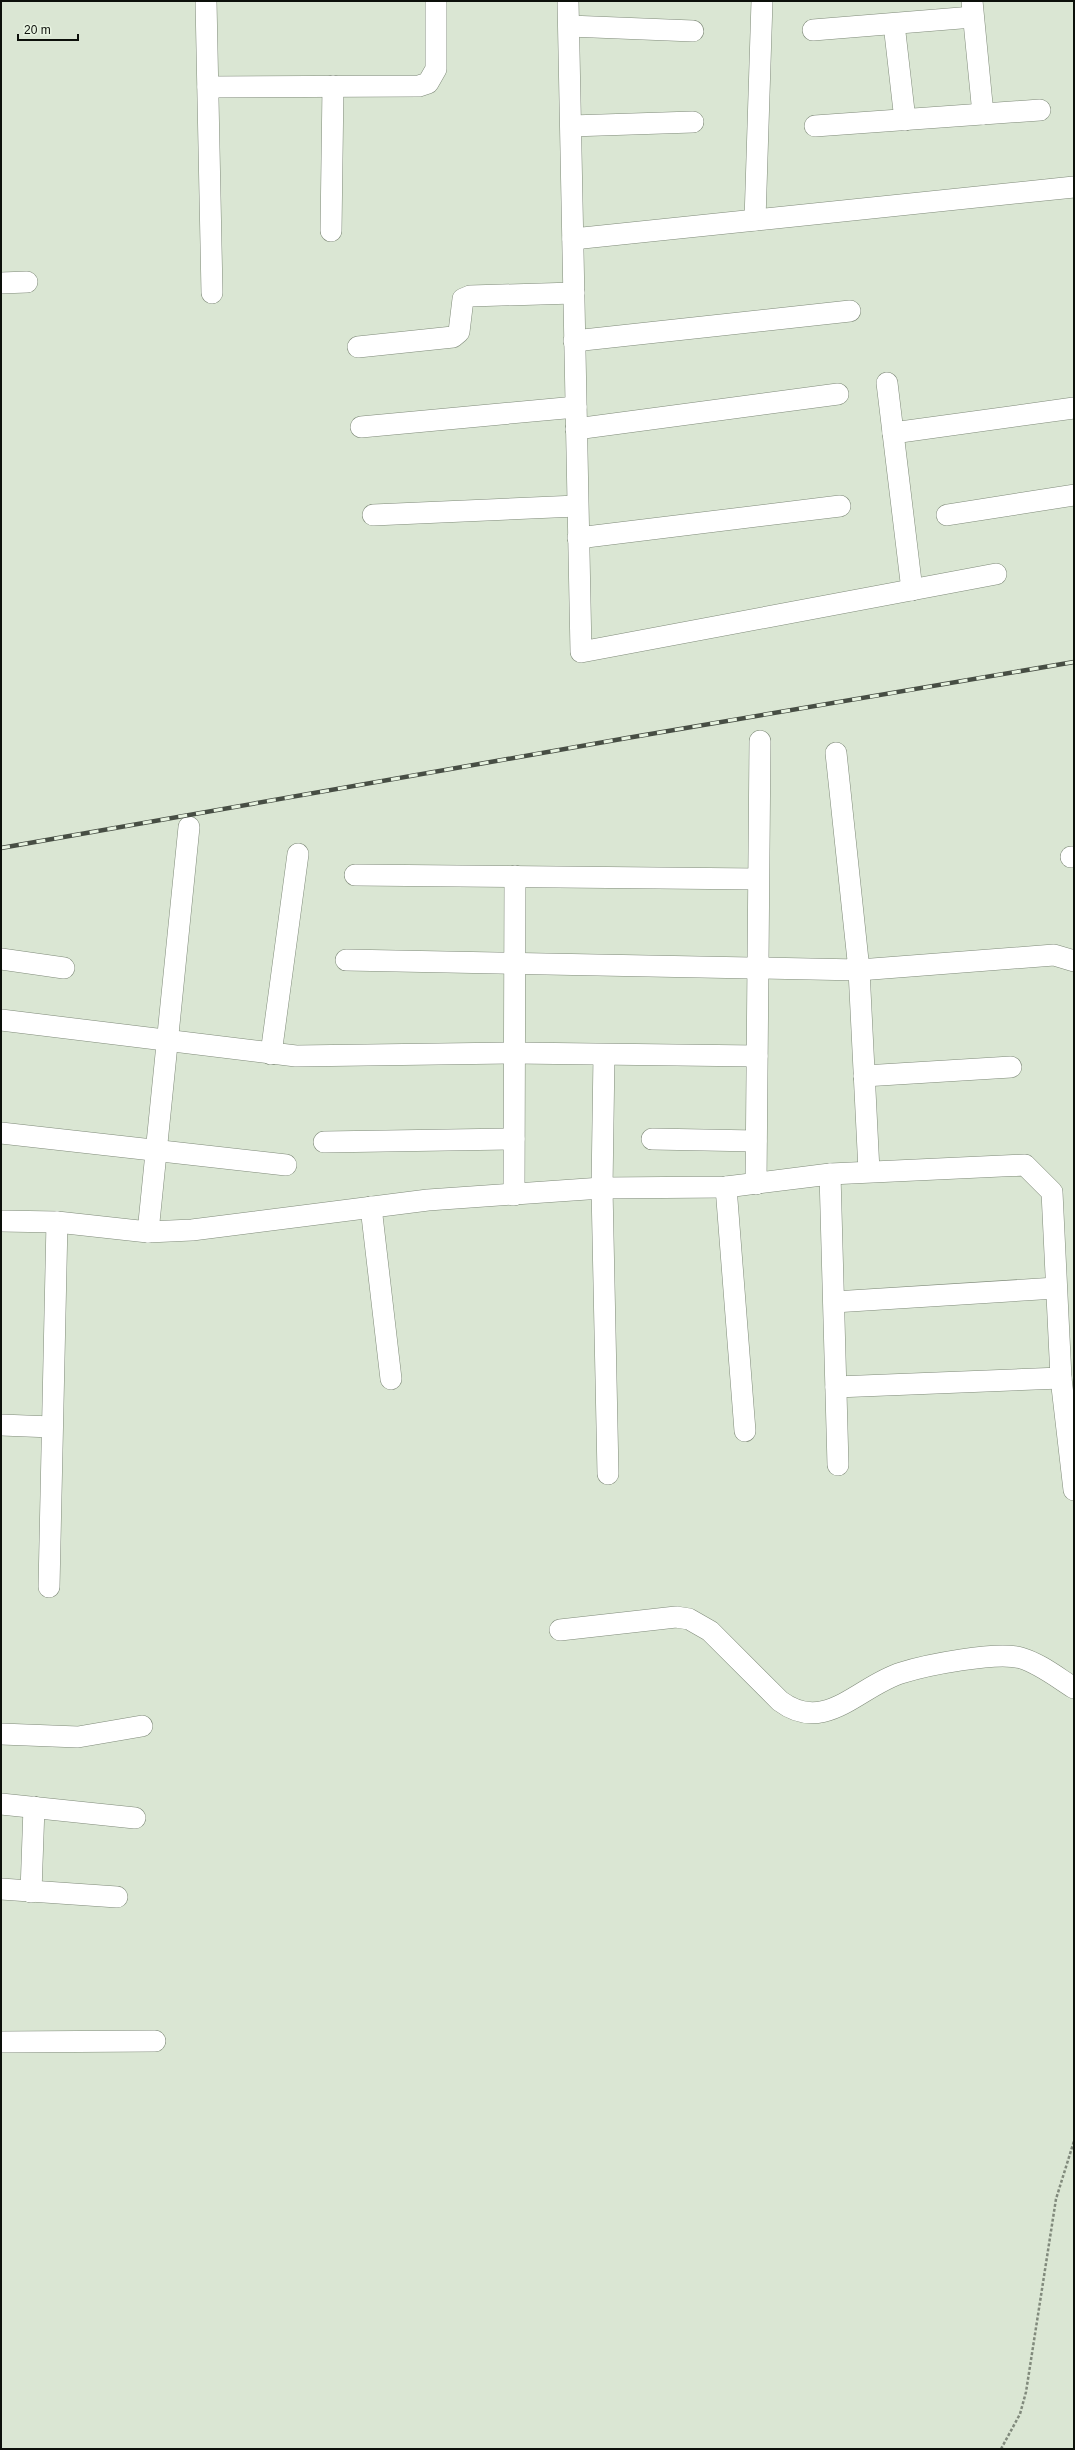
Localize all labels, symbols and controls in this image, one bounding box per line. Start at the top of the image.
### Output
scale bar [18,16,78,42]
text: 20 m [24,23,51,37]

